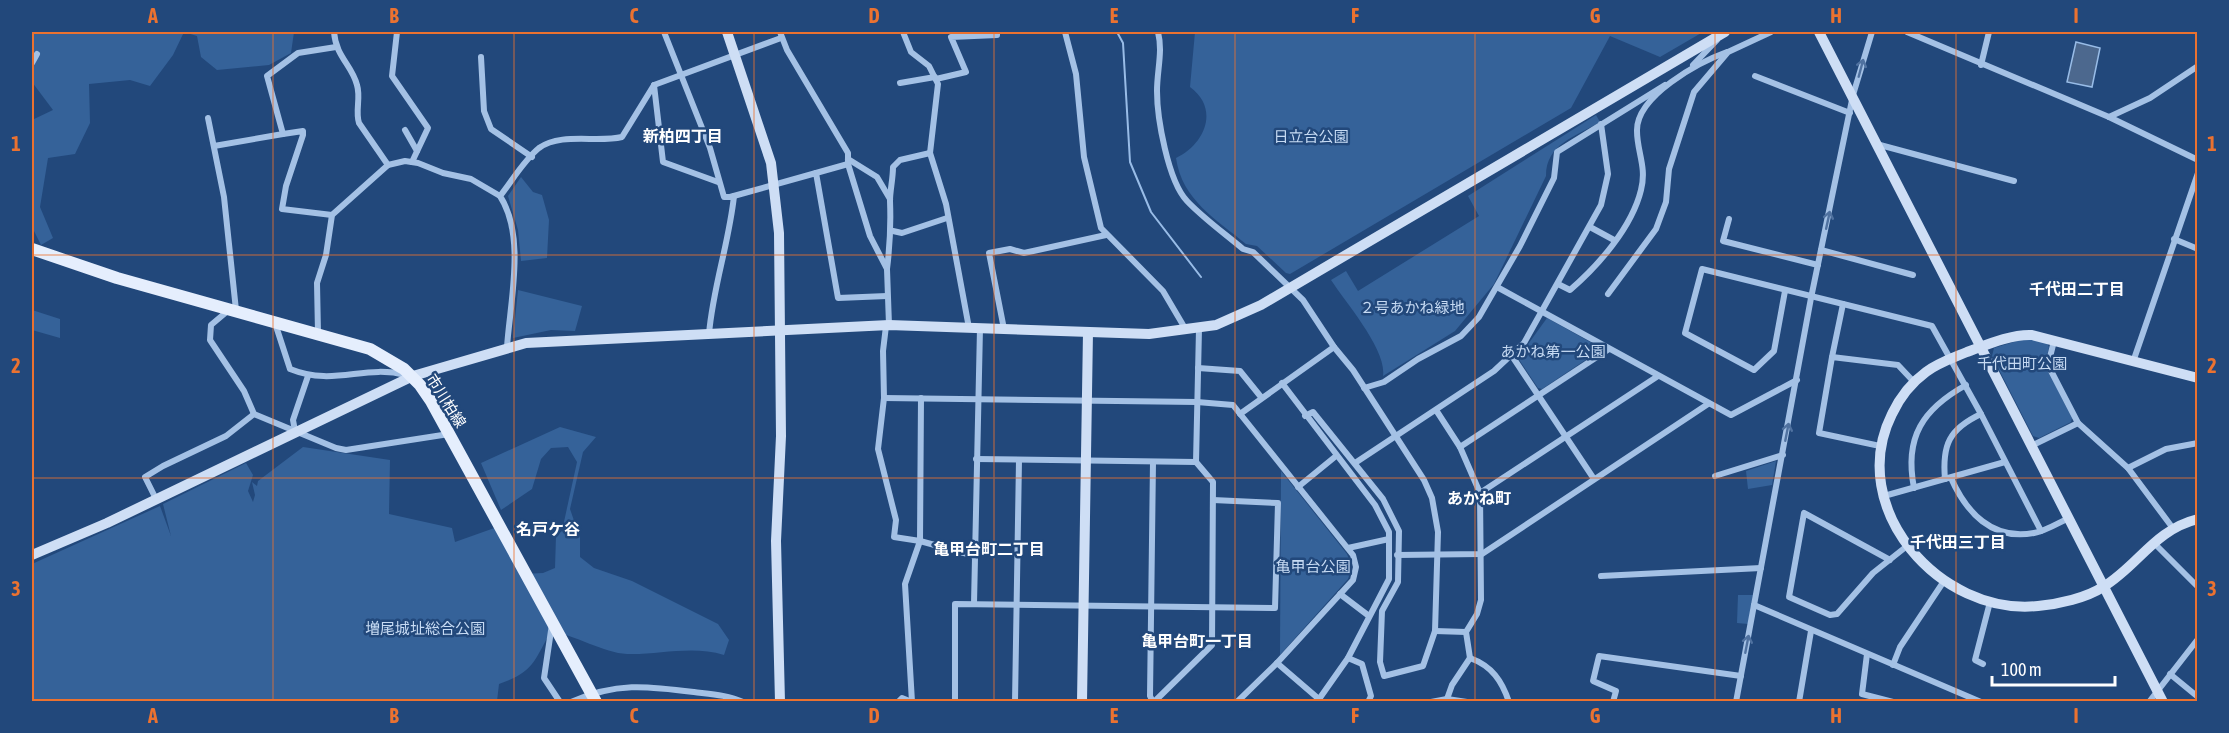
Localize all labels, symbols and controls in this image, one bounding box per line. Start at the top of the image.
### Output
text: A [147,4,158,27]
text: B [389,4,399,27]
text: C [630,4,639,27]
text: D [868,4,880,27]
text: E [1110,4,1119,27]
text: F [1351,4,1359,27]
text: G [1590,4,1601,27]
text: H [1830,4,1842,27]
text: I [2073,4,2079,27]
one-way arrow [1855,59,1867,78]
district label: 新柏四丁目 [643,127,723,145]
park label: 日立台公園 [1273,128,1349,145]
text: 1 [11,132,21,155]
text: 1 [2207,132,2217,155]
one-way arrow [1822,210,1834,229]
district label: 千代田二丁目 [2029,280,2125,298]
park label: ２号あかね緑地 [1359,299,1465,316]
park label: あかね第一公園 [1500,343,1606,360]
text: 2 [11,354,21,377]
text: 2 [2207,354,2217,377]
park label: 千代田町公園 [1977,355,2067,372]
street label: 市川柏線 [423,371,470,431]
one-way arrow [1782,422,1793,442]
district label: あかね町 [1447,489,1511,507]
district label: 名戸ケ谷 [516,520,580,538]
district label: 千代田三丁目 [1910,533,2006,551]
district label: 亀甲台町二丁目 [933,540,1045,558]
park label: 亀甲台公園 [1275,558,1351,575]
text: 3 [11,577,21,600]
text: 3 [2207,577,2217,600]
park label: 増尾城址総合公園 [365,620,485,637]
district label: 亀甲台町一丁目 [1141,632,1253,650]
one-way arrow [1742,635,1753,654]
scale bar [1992,649,2115,687]
text: 100 m [2001,659,2042,680]
text: A [147,704,158,727]
text: B [389,704,399,727]
text: C [630,704,639,727]
text: D [868,704,880,727]
text: E [1110,704,1119,727]
text: F [1351,704,1359,727]
text: G [1590,704,1601,727]
text: H [1830,704,1842,727]
text: I [2073,704,2079,727]

